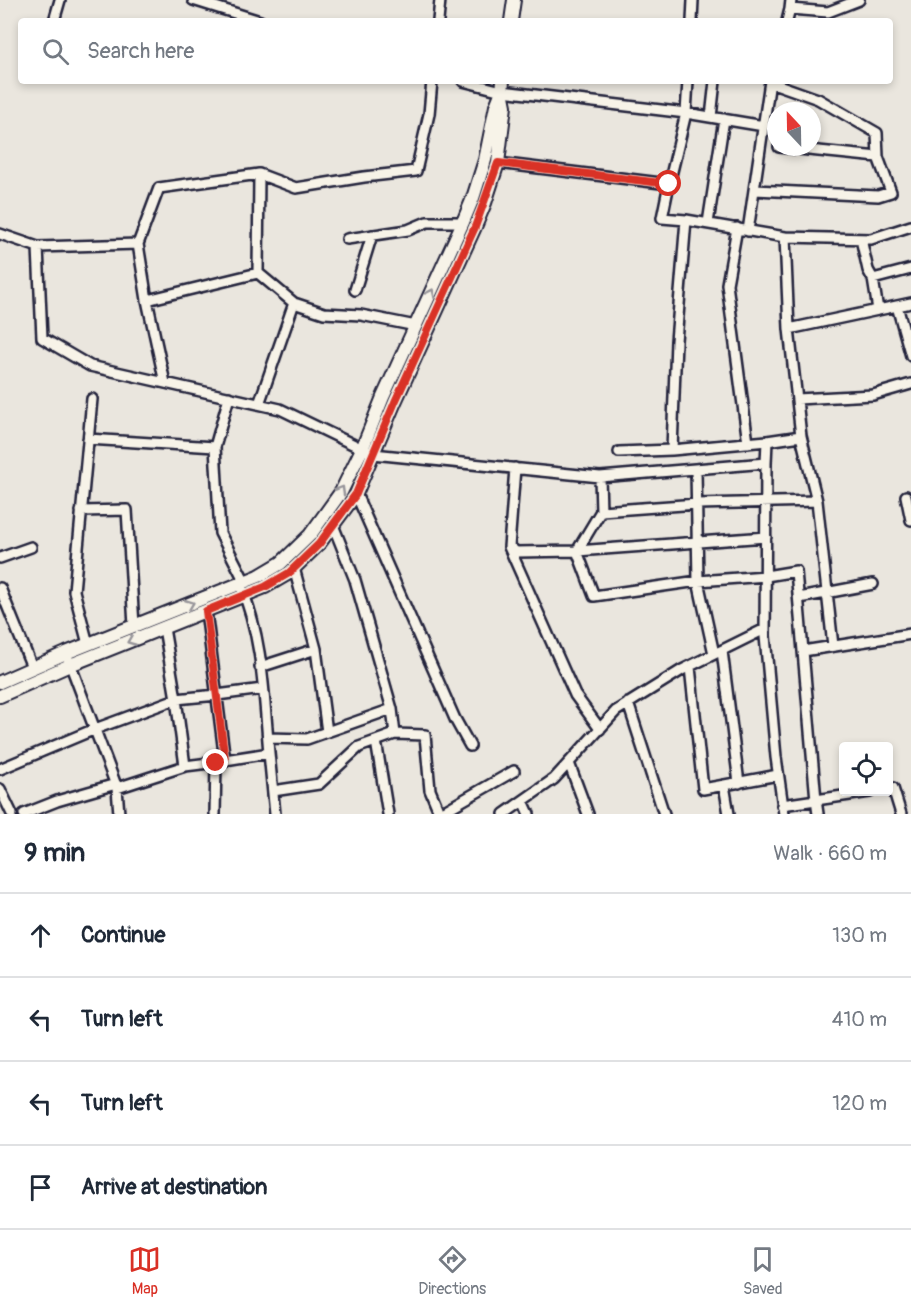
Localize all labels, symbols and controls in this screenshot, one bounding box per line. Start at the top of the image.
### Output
search box [18,18,893,84]
icon: search [39,35,72,68]
text: Search here [87,37,194,65]
north arrow [767,102,821,156]
route start [655,170,681,196]
one-way arrow [423,289,435,300]
one-way arrow [334,486,346,496]
one-way arrow [184,599,195,611]
one-way arrow [126,634,137,646]
map controls [839,742,893,796]
button: locate [839,742,893,796]
route end [202,749,228,775]
text: 9 min [24,837,85,869]
text: Walk · 660 m [773,841,887,866]
icon: ahead [24,919,57,952]
text: Continue [81,921,165,949]
text: 130 m [832,923,887,948]
icon: left [24,1003,57,1036]
text: Turn left [81,1005,163,1033]
text: 410 m [832,1007,887,1032]
icon: left [24,1087,57,1120]
text: Turn left [81,1089,163,1117]
text: 120 m [832,1091,887,1116]
icon: arrive [24,1171,57,1204]
text: Arrive at destination [81,1173,267,1201]
tab: Map [128,1243,161,1299]
tab: Directions [418,1243,486,1299]
tab: Saved [743,1243,783,1299]

